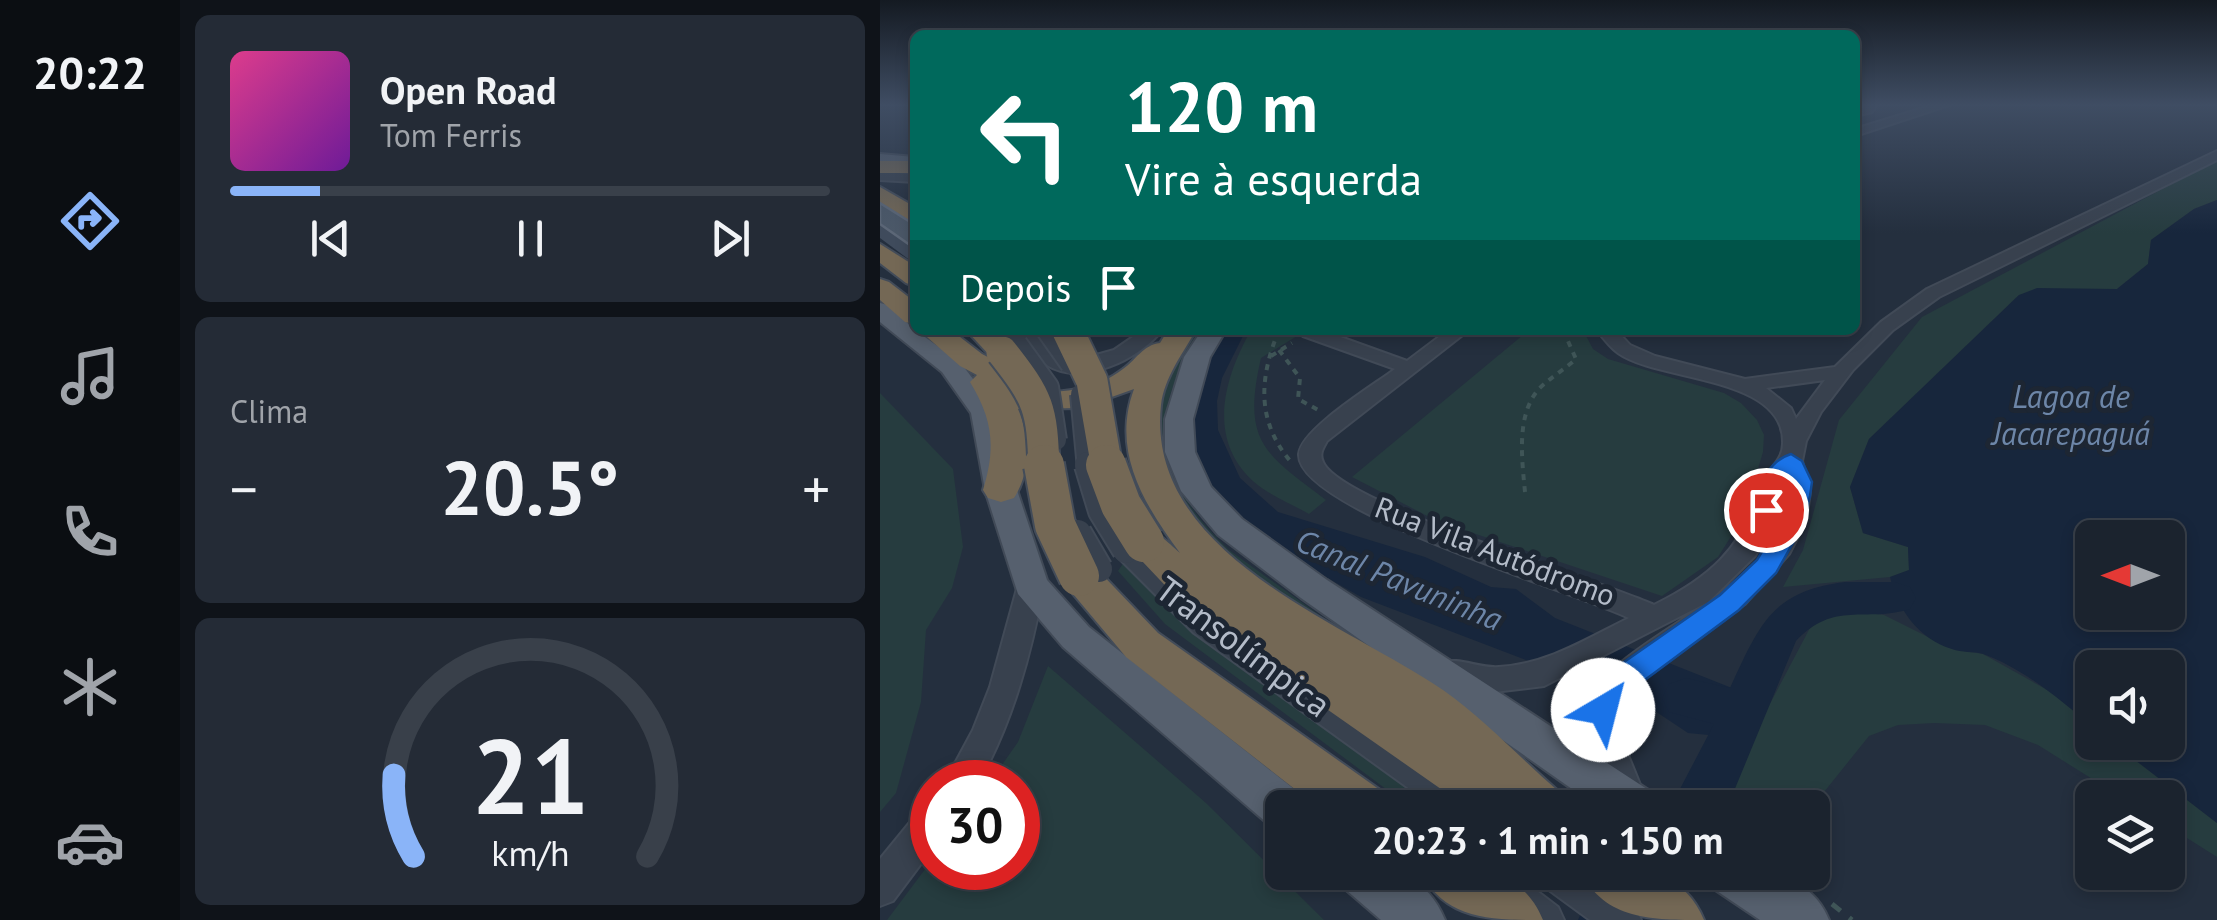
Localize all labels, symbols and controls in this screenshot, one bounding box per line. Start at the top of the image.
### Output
text: 20:22 [33,43,147,101]
text: 120 m [1125,61,1318,151]
text: Open Road [380,65,556,114]
icon: left [960,70,1090,200]
text: Tom Ferris [380,114,522,156]
text: Vire à esquerda [1125,149,1422,207]
icon: directions [55,186,125,256]
icon: previous [303,211,358,266]
icon: pause [503,211,558,266]
icon: next [703,211,758,266]
icon: arrive [1091,260,1146,315]
text: Depois [960,263,1071,312]
icon: music [55,341,125,411]
water label: Lagoa de Jacarepaguá [1990,375,2150,454]
text: Clima [230,390,308,432]
text: 20.5° [441,439,619,536]
text: − [230,453,258,524]
text: + [802,453,830,524]
pin [1724,468,1809,553]
icon: arrive [1739,483,1794,538]
street label: Rua Vila Autódromo [1370,487,1621,614]
icon: phone [55,497,125,567]
water label: Canal Pavuninha [1290,519,1509,640]
north arrow [2075,520,2185,630]
map controls [2075,520,2185,890]
street label: Transolímpica [1147,566,1340,727]
button: sound [2075,650,2185,760]
icon: climate [55,652,125,722]
position arrow [1551,658,1655,762]
text: 21 [471,708,589,843]
speed limit sign: 30 [910,760,1040,890]
button: layers [2075,780,2185,890]
icon: car [55,807,125,877]
text: 20:23 · 1 min · 150 m [1372,815,1723,864]
text: km/h [491,830,569,876]

